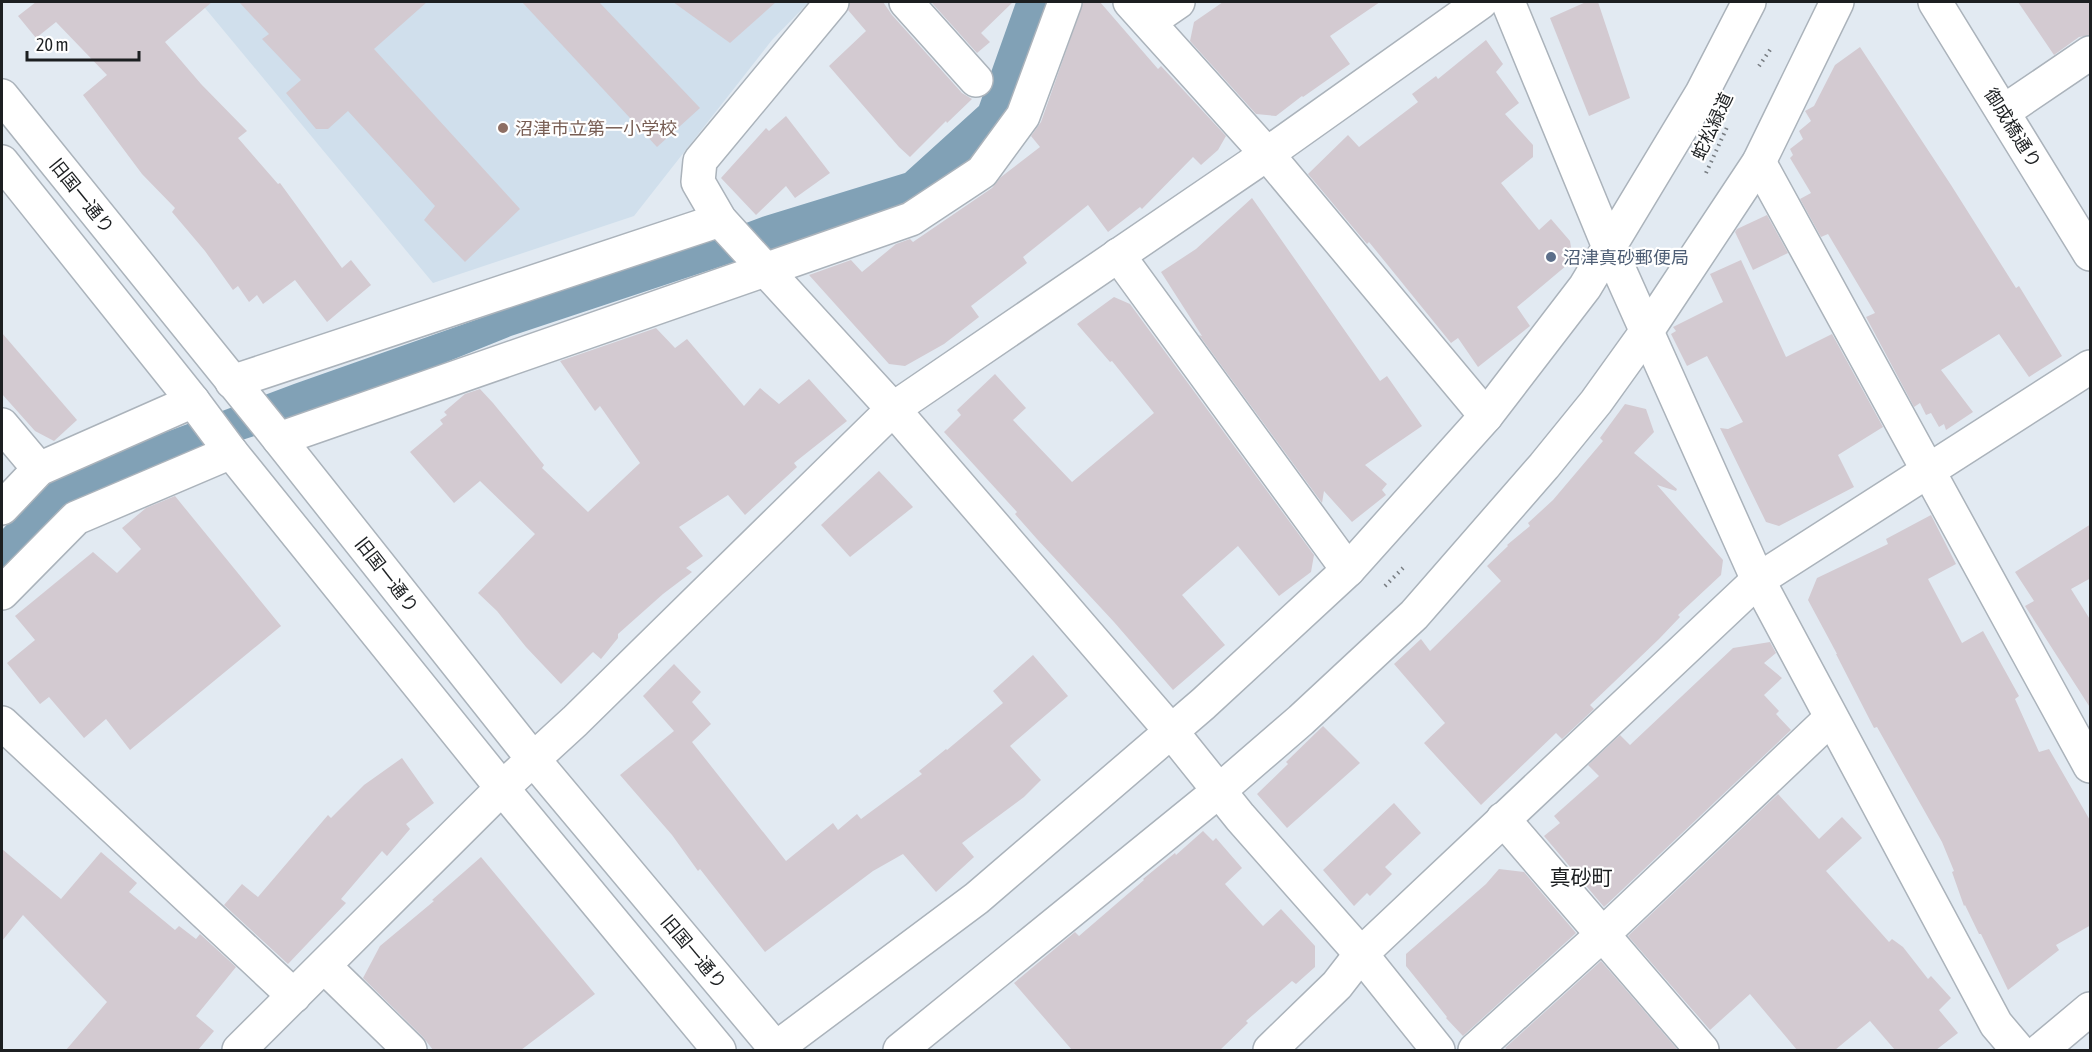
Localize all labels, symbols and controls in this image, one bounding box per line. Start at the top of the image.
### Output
scale bar [27,24,140,62]
text: 20 m [36,34,68,55]
street label: 御成橋通り [1980,84,2046,172]
street label: 蛇松緑道 [1687,89,1737,163]
place label: 沼津市立第一小学校 [515,118,677,139]
marker: 沼津市立第一小学校 [496,121,510,135]
street label: 旧国一通り [46,154,118,238]
place label: 沼津真砂郵便局 [1563,247,1689,268]
marker: 沼津真砂郵便局 [1544,250,1558,264]
street label: 旧国一通り [351,533,423,617]
district label: 真砂町 [1550,865,1613,889]
street label: 旧国一通り [657,911,731,993]

